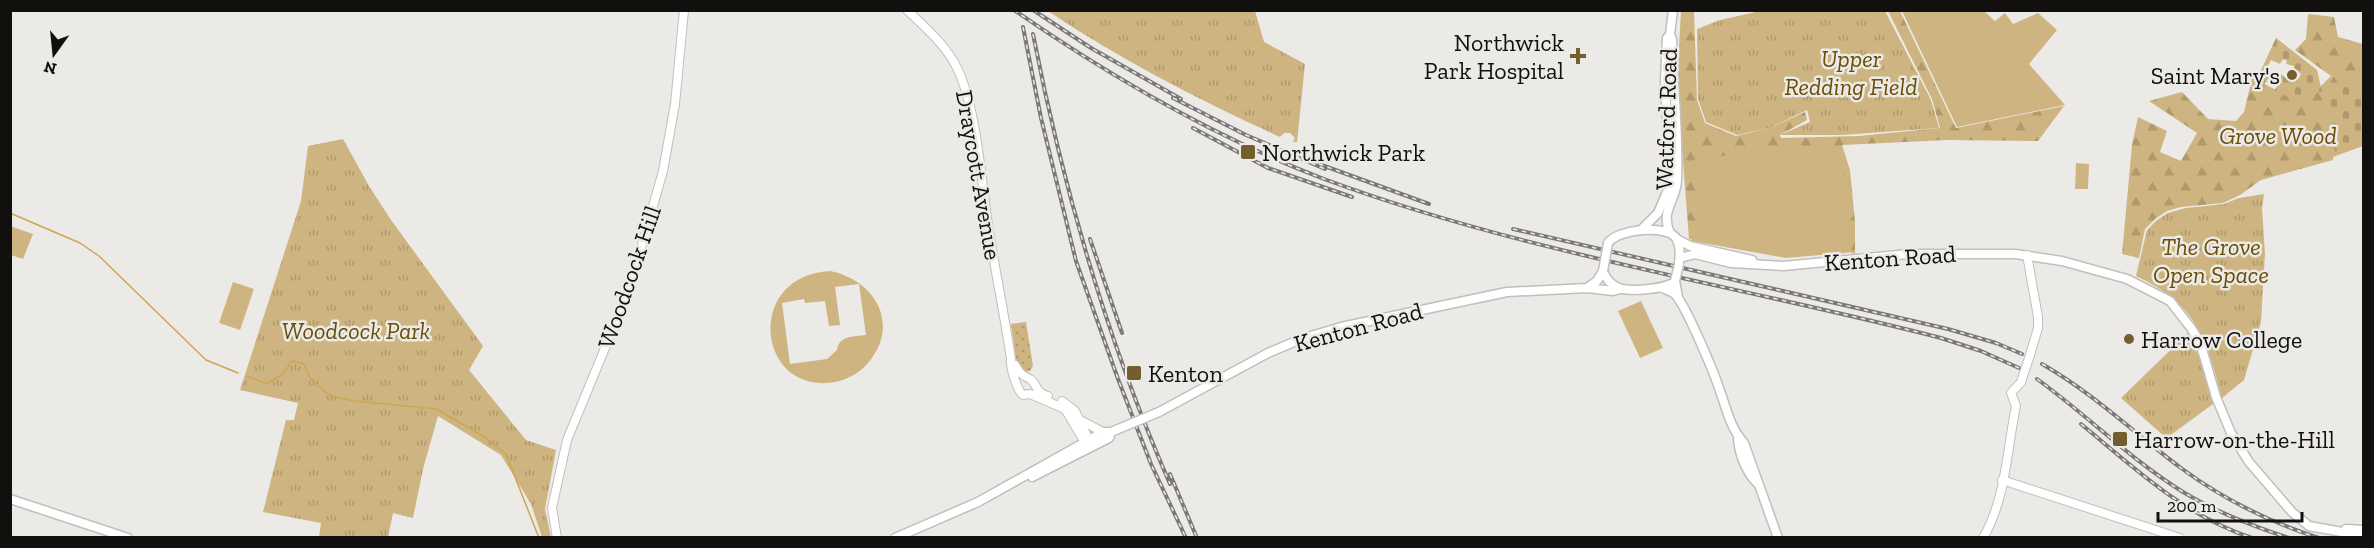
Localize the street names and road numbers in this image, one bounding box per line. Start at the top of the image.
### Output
street label: Watford Road [1649,48,1683,190]
street label: Draycott Avenue [950,88,1008,262]
street label: Woodcock Hill [591,202,667,352]
street label: Kenton Road [1823,239,1957,277]
street label: Kenton Road [1291,296,1425,358]

